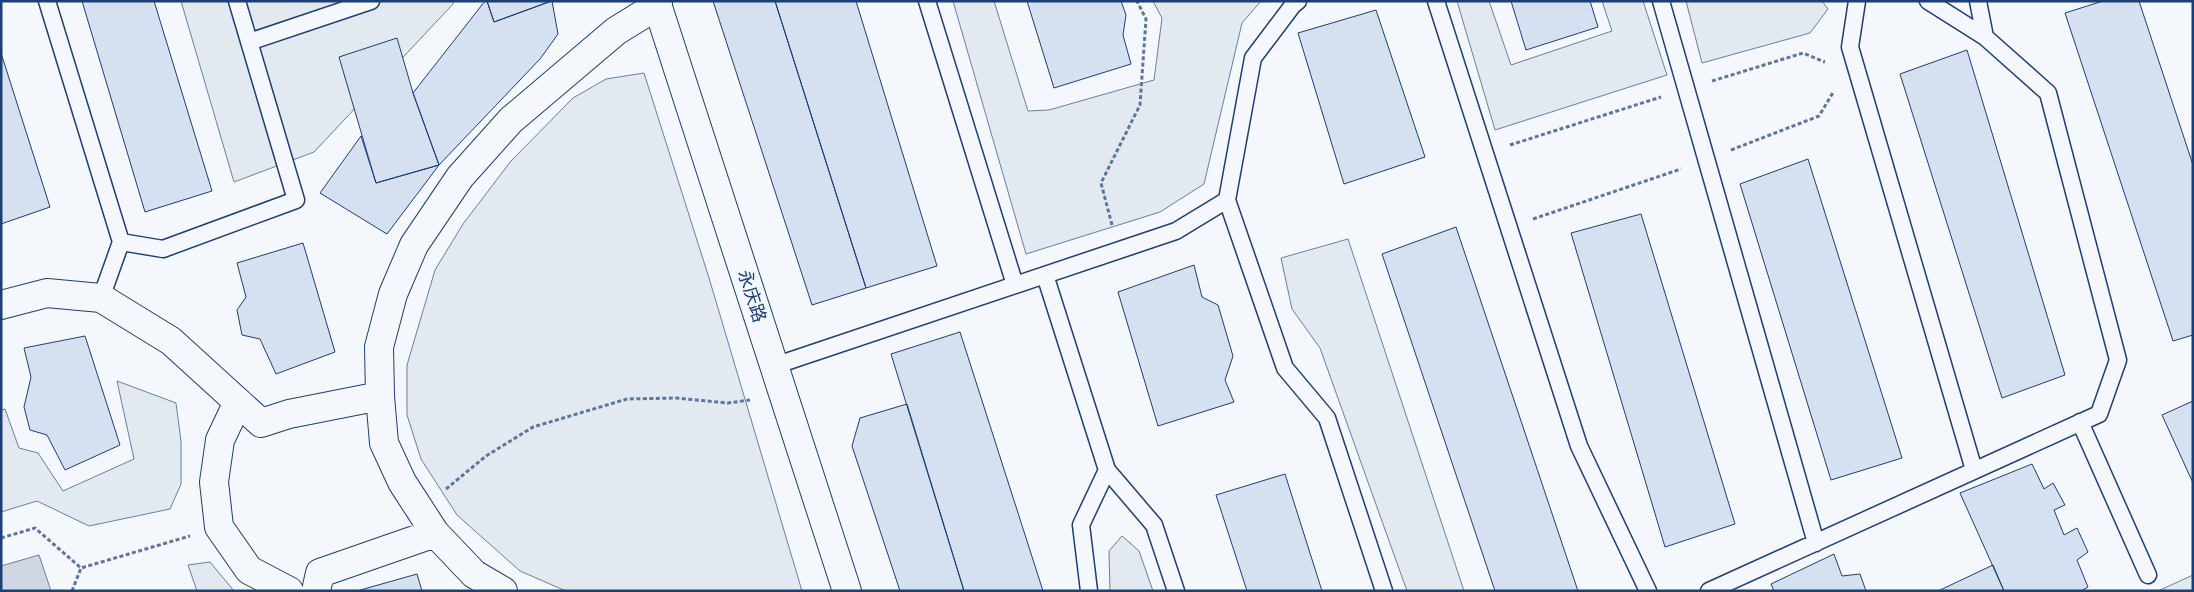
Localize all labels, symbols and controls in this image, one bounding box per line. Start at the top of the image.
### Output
street label: 永庆路 [733,266,773,325]

